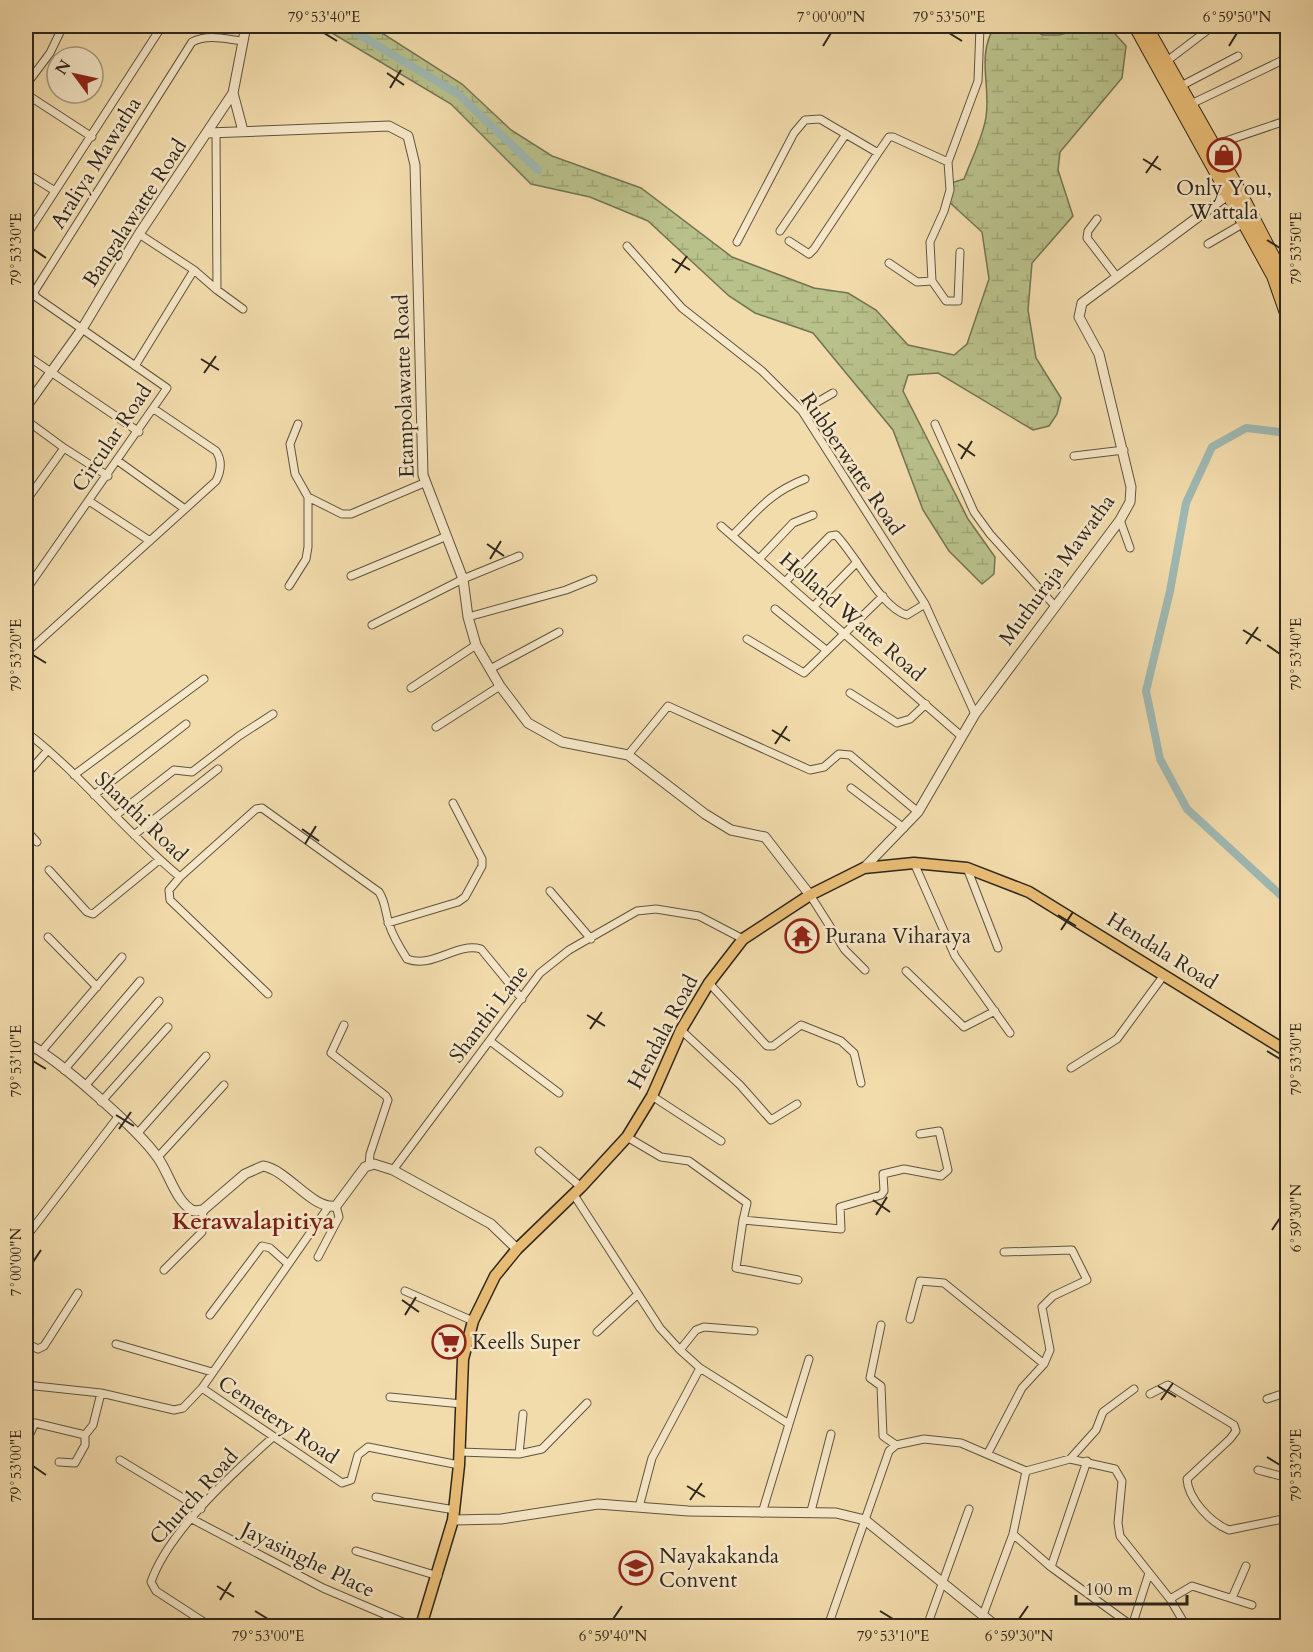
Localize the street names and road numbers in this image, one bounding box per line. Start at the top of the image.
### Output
street label: Araliya Mawatha [44,91,148,235]
street label: Bangalawatte Road [76,133,194,293]
street label: Etampolawatte Road [386,294,422,478]
street label: Circular Road [65,378,159,498]
street label: Rubberwatte Road [793,387,911,541]
street label: Muthuraja Mawatha [992,489,1122,651]
street label: Holland Watte Road [773,546,931,688]
street label: Shanthi Road [88,765,194,869]
street label: Hendala Road [1101,905,1223,997]
street label: Shanthi Lane [443,959,535,1069]
street label: Hendala Road [621,970,705,1094]
street label: Cemetery Road [212,1369,344,1471]
street label: Church Road [143,1443,245,1551]
street label: Jayasinghe Place [233,1514,380,1605]

